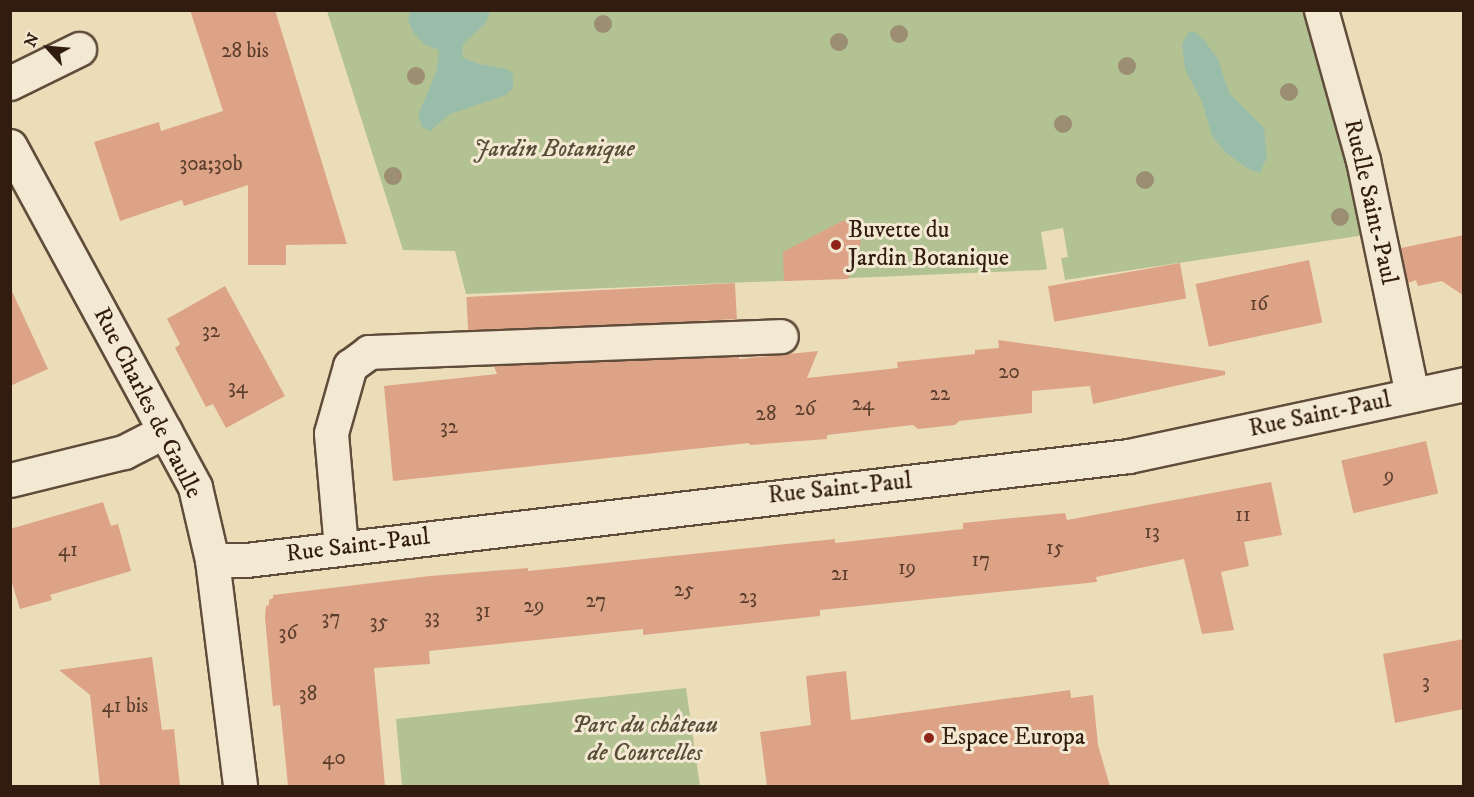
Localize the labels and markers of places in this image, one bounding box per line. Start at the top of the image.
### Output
place label: Buvette du Jardin Botanique [848,217,1009,273]
marker: Buvette du Jardin Botanique [829,238,843,252]
place label: Espace Europa [941,724,1085,752]
marker: Espace Europa [922,731,936,745]

